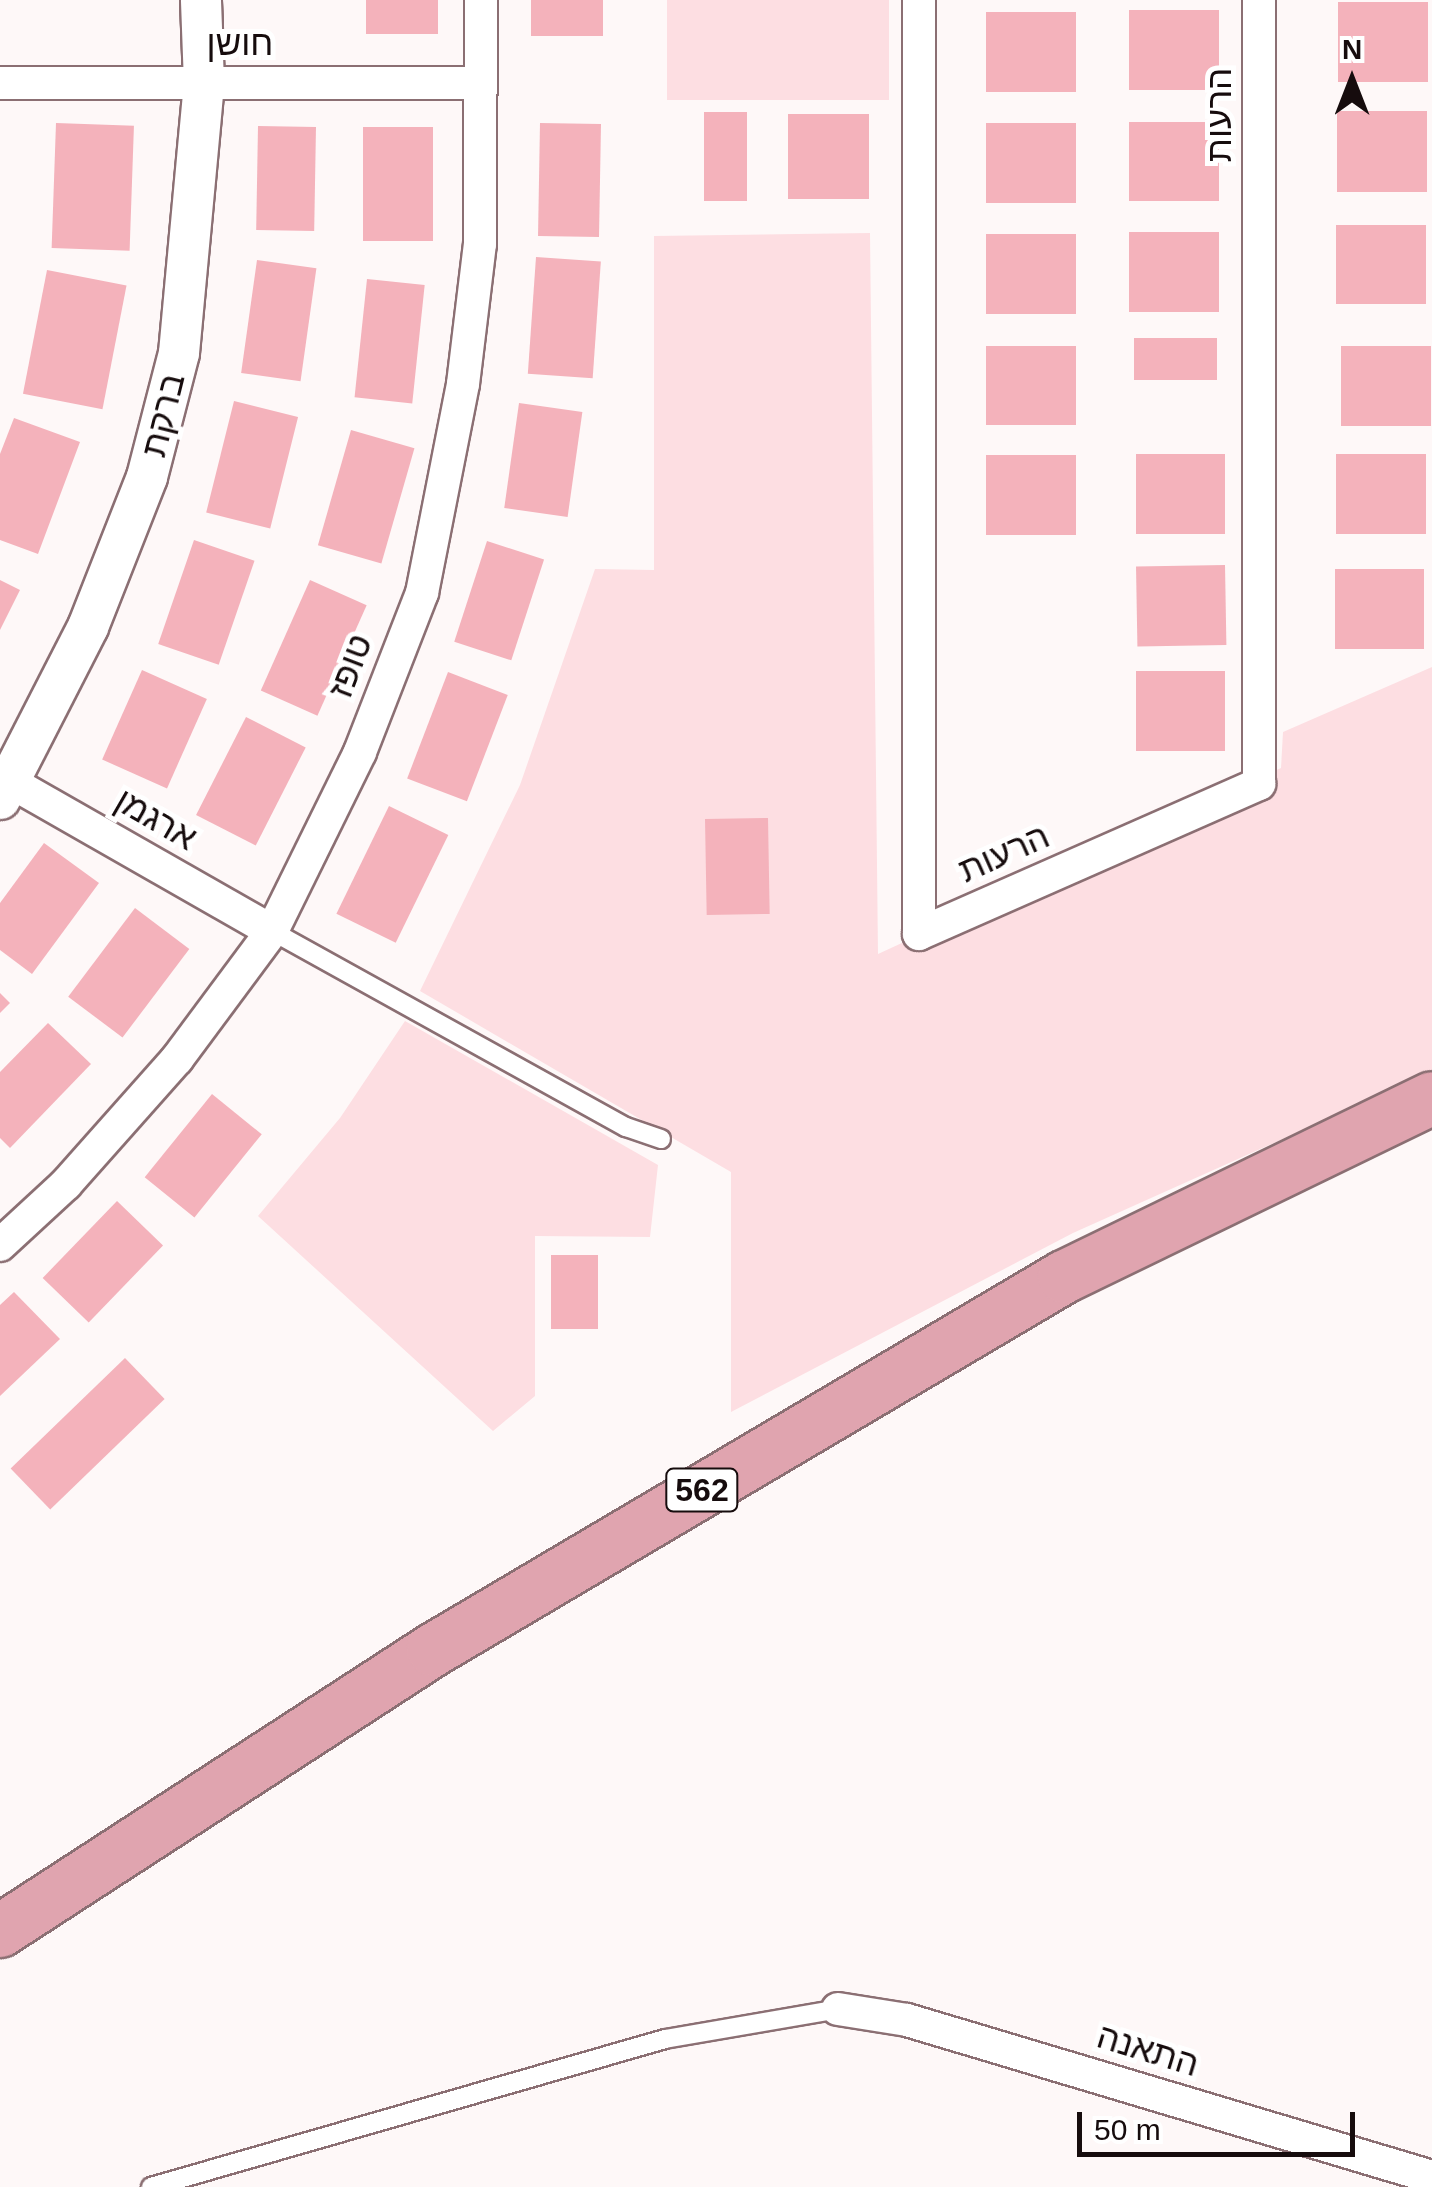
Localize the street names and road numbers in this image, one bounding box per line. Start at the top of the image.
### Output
street label: חושן [207,22,273,64]
street label: הרעות [1198,68,1240,162]
street label: ברקת [132,369,194,461]
street label: טופז [319,628,381,704]
street label: ארגמן [108,779,204,859]
street label: הרעות [952,815,1056,891]
road number: 562 [664,1463,740,1517]
street label: התאנה [1092,2015,1204,2085]

